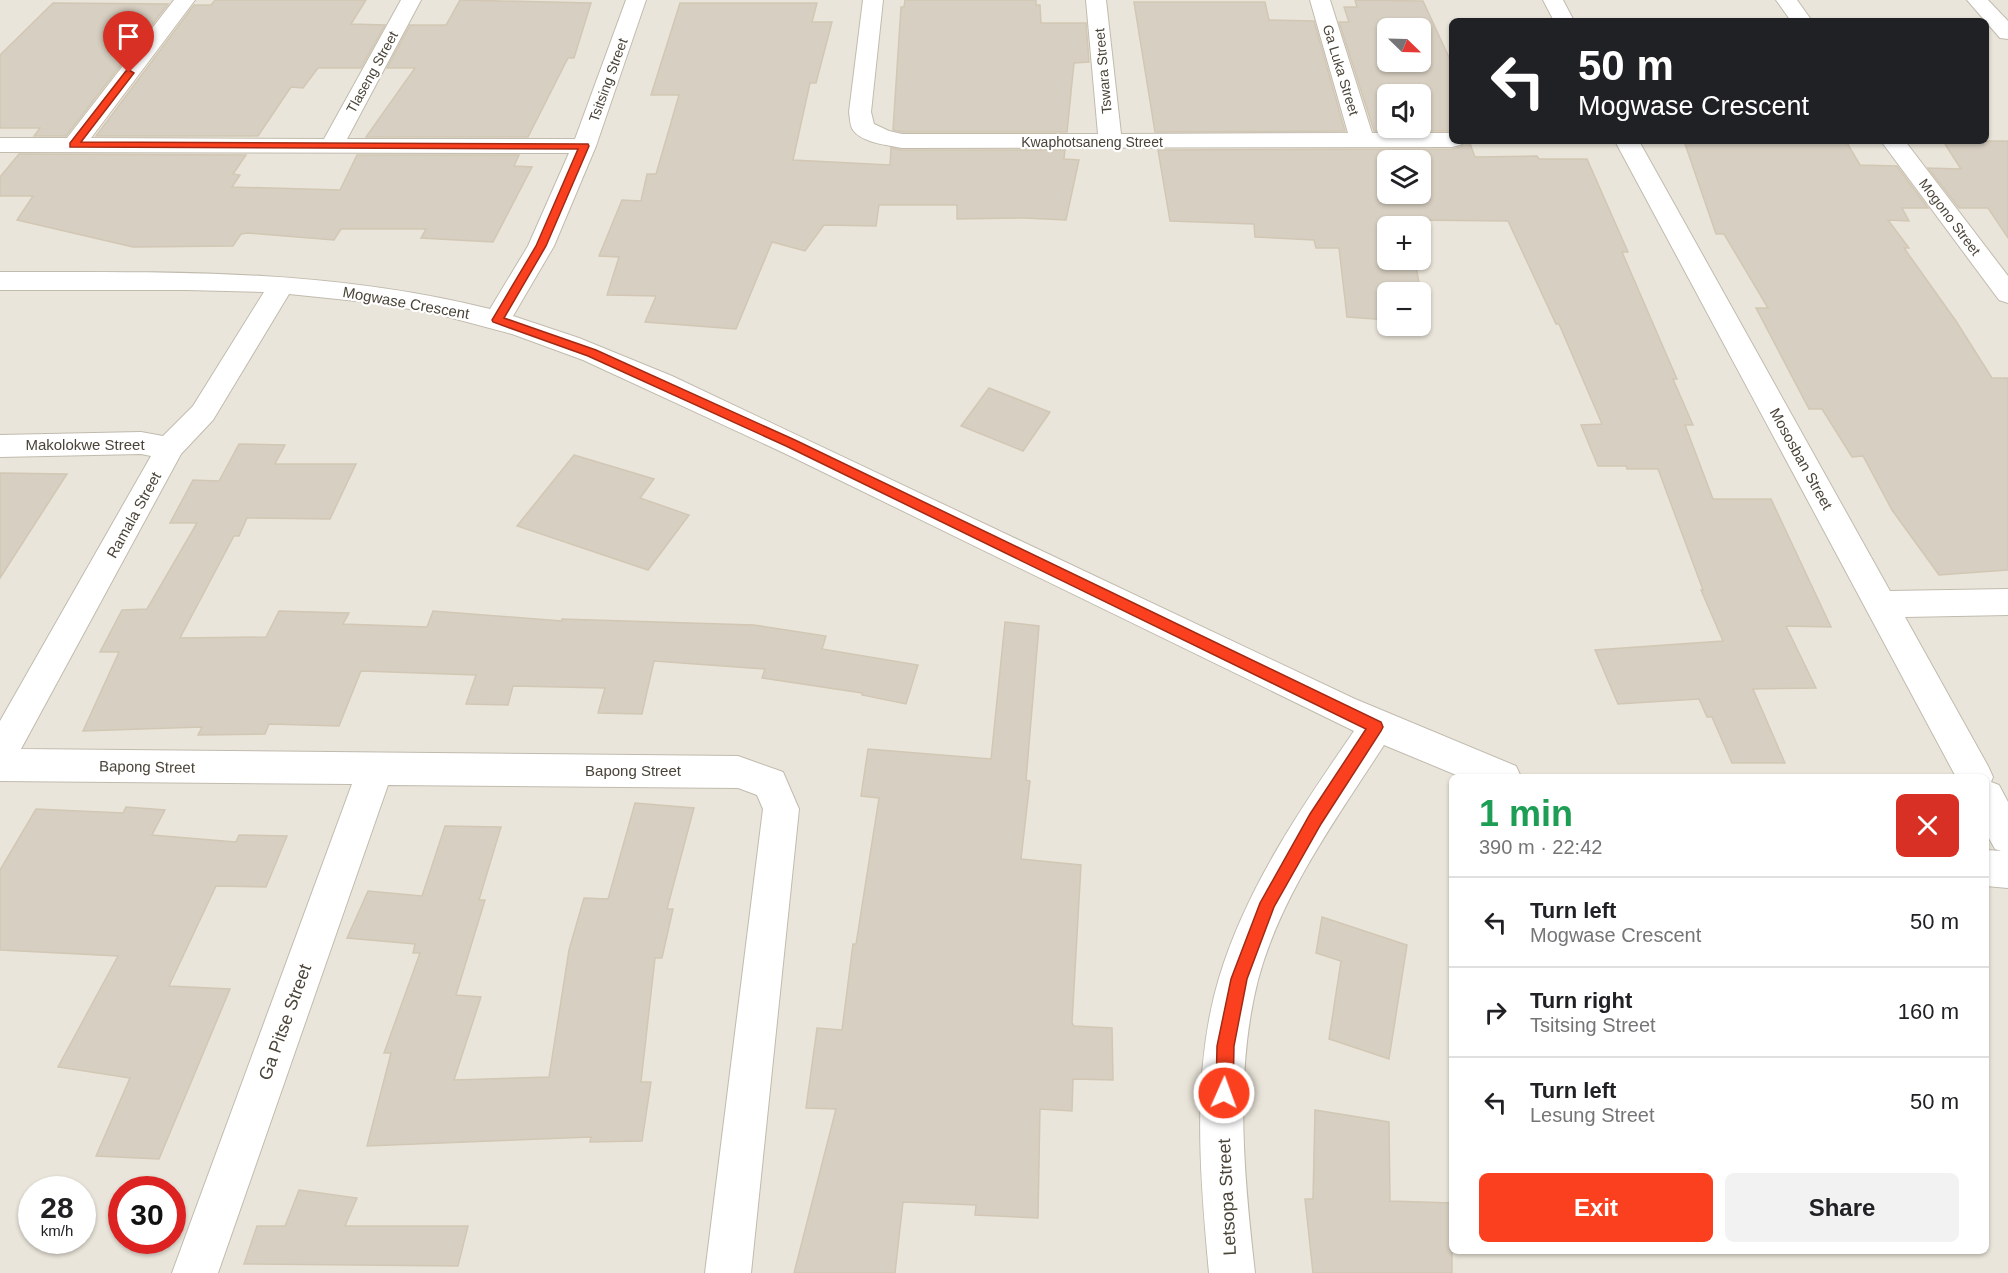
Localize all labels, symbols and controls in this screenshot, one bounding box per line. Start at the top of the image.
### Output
pin [103,11,154,73]
north arrow [1377,18,1431,72]
map controls [1377,18,1431,336]
icon: arrive [112,20,145,53]
street label: Ga Luka Street [1320,23,1362,117]
street label: Tlaseng Street [343,28,401,116]
street label: Tswara Street [1091,28,1115,114]
street label: Tsitsing Street [585,36,631,124]
icon: left [1479,42,1557,120]
text: 50 m [1578,42,1674,89]
button: sound [1377,84,1431,138]
text: Mogwase Crescent [1578,91,1809,121]
street label: Kwaphotsaneng Street [1021,134,1163,150]
button: layers [1377,150,1431,204]
street label: Mogono Street [1916,176,1984,259]
button: + [1377,216,1431,270]
button: − [1377,282,1431,336]
street label: Mogwase Crescent [341,283,472,322]
street label: Mososban Street [1767,405,1837,513]
street label: Makolokwe Street [25,436,145,453]
street label: Ramala Street [103,468,165,561]
street label: Bapong Street [99,757,196,776]
street label: Bapong Street [585,762,682,779]
text: 1 min [1479,793,1573,834]
button: close [1896,794,1959,857]
text: 390 m · 22:42 [1479,836,1602,858]
text: Turn left [1530,898,1616,923]
icon: left [1479,906,1512,939]
text: 50 m [1910,909,1959,934]
text: Mogwase Crescent [1530,924,1701,946]
street label: Ga Pitse Street [255,961,315,1083]
text: Turn right [1530,988,1632,1013]
icon: right [1479,996,1512,1029]
text: 160 m [1898,999,1959,1024]
text: Tsitsing Street [1530,1014,1656,1036]
position arrow [1192,1061,1256,1125]
text: Turn left [1530,1078,1616,1103]
icon: left [1479,1086,1512,1119]
text: 50 m [1910,1089,1959,1114]
text: Lesung Street [1530,1104,1655,1126]
street label: Letsopa Street [1214,1138,1240,1256]
button: Exit [1479,1173,1713,1242]
button: Share [1725,1173,1959,1242]
speed limit sign: 30 [108,1176,186,1254]
text: 28 [40,1191,74,1224]
text: km/h [41,1222,73,1239]

